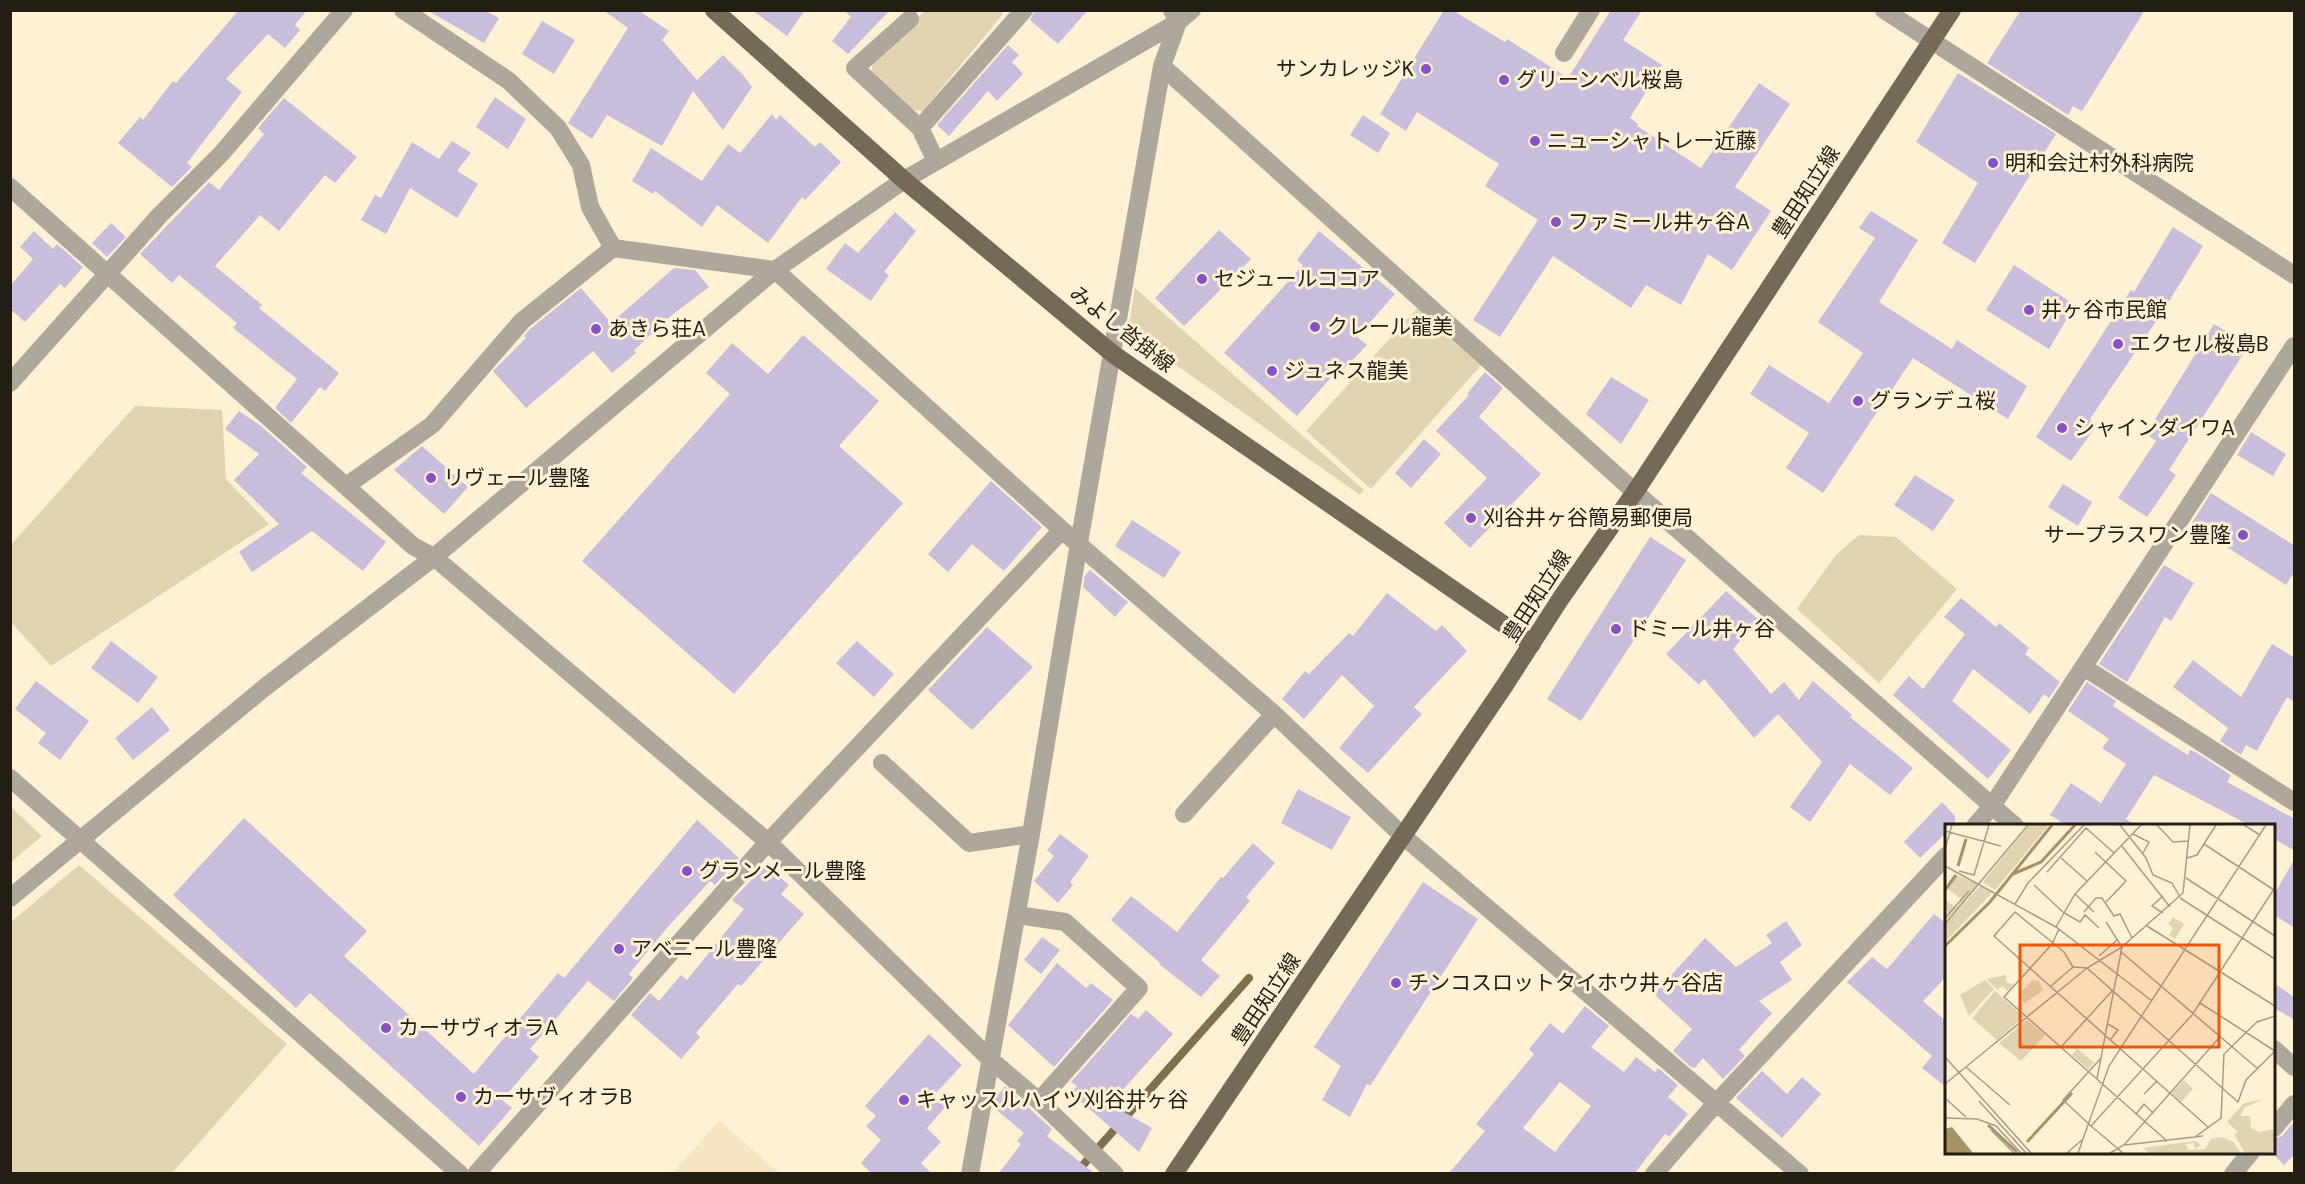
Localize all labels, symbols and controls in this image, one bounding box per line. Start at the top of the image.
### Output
place label: サンカレッジK [1276,55,1414,83]
marker: サンカレッジK [1419,62,1433,76]
place label: グリーンベル桜島 [1516,66,1683,94]
marker: グリーンベル桜島 [1497,73,1511,87]
place label: ニューシャトレー近藤 [1547,127,1757,155]
marker: ニューシャトレー近藤 [1528,134,1542,148]
street label: 豊田知立線 [1766,140,1846,244]
place label: 明和会辻村外科病院 [2005,149,2194,177]
marker: 明和会辻村外科病院 [1986,156,2000,170]
place label: ファミール井ヶ谷A [1568,208,1750,236]
marker: ファミール井ヶ谷A [1549,215,1563,229]
place label: セジュールココア [1214,265,1380,293]
marker: セジュールココア [1195,272,1209,286]
street label: みよし沓掛線 [1064,279,1180,379]
place label: 井ヶ谷市民館 [2041,296,2167,324]
marker: 井ヶ谷市民館 [2022,303,2036,317]
place label: クレール龍美 [1327,313,1453,341]
place label: あきら荘A [608,315,706,343]
marker: クレール龍美 [1308,320,1322,334]
marker: あきら荘A [589,322,603,336]
place label: エクセル桜島B [2130,330,2269,358]
marker: エクセル桜島B [2111,337,2125,351]
place label: ジュネス龍美 [1284,357,1409,385]
marker: ジュネス龍美 [1265,364,1279,378]
place label: グランデュ桜 [1870,387,1996,415]
marker: グランデュ桜 [1851,394,1865,408]
place label: シャインダイワA [2074,414,2235,442]
marker: シャインダイワA [2055,421,2069,435]
place label: リヴェール豊隆 [443,464,590,492]
marker: リヴェール豊隆 [424,471,438,485]
place label: 刈谷井ヶ谷簡易郵便局 [1483,504,1693,532]
marker: 刈谷井ヶ谷簡易郵便局 [1464,511,1478,525]
place label: サープラスワン豊隆 [2044,521,2231,549]
marker: サープラスワン豊隆 [2236,528,2250,542]
street label: 豊田知立線 [1497,544,1577,648]
place label: ドミール井ヶ谷 [1628,615,1775,643]
marker: ドミール井ヶ谷 [1609,622,1623,636]
inset map [1945,824,2275,1154]
place label: グランメール豊隆 [699,857,866,885]
marker: グランメール豊隆 [680,864,694,878]
place label: アベニール豊隆 [631,935,778,963]
marker: アベニール豊隆 [612,942,626,956]
street label: 豊田知立線 [1225,948,1307,1050]
place label: チンコスロットタイホウ井ヶ谷店 [1408,969,1723,997]
marker: チンコスロットタイホウ井ヶ谷店 [1389,976,1403,990]
place label: カーサヴィオラA [398,1014,559,1042]
marker: カーサヴィオラA [379,1021,393,1035]
place label: カーサヴィオラB [473,1083,632,1111]
place label: キャッスルハイツ刈谷井ヶ谷 [916,1086,1189,1114]
marker: カーサヴィオラB [454,1090,468,1104]
marker: キャッスルハイツ刈谷井ヶ谷 [897,1093,911,1107]

